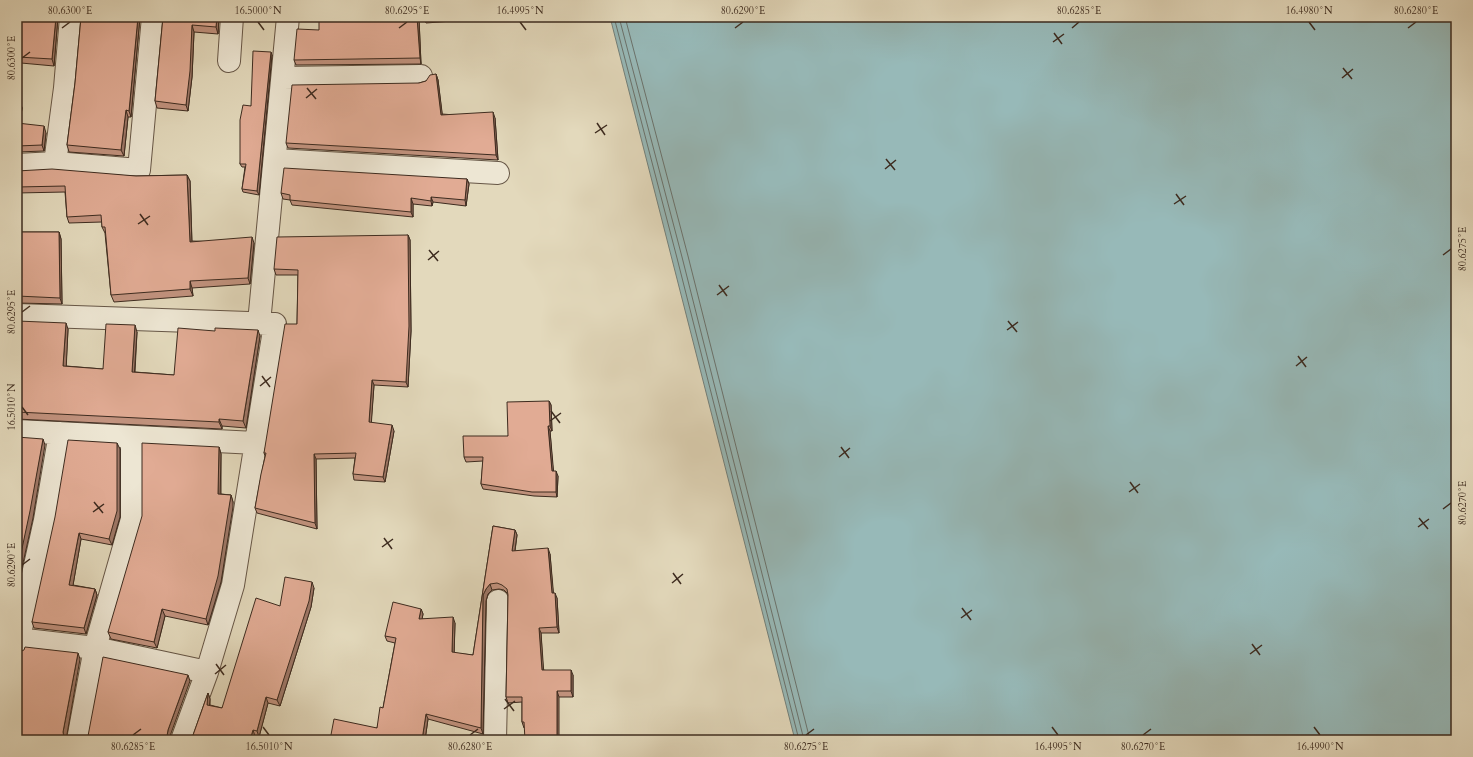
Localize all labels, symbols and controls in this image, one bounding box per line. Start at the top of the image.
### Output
text: 80.6300°E [48,4,92,18]
text: 16.5000°N [235,4,282,18]
text: 80.6295°E [385,4,429,18]
text: 16.4995°N [497,4,544,18]
text: 80.6290°E [721,4,765,18]
text: 80.6285°E [1057,4,1101,18]
text: 16.4980°N [1286,4,1333,18]
text: 80.6280°E [1394,4,1438,18]
text: 80.6300°E [5,36,19,80]
text: 80.6275°E [1456,227,1470,271]
text: 80.6295°E [5,290,19,334]
text: 16.5010°N [5,383,19,430]
text: 80.6270°E [1456,481,1470,525]
text: 80.6290°E [5,543,19,587]
text: 80.6285°E [111,740,155,754]
text: 16.5010°N [246,740,293,754]
text: 80.6280°E [448,740,492,754]
text: 80.6275°E [784,740,828,754]
text: 16.4995°N [1035,740,1082,754]
text: 80.6270°E [1121,740,1165,754]
text: 16.4990°N [1297,740,1344,754]

